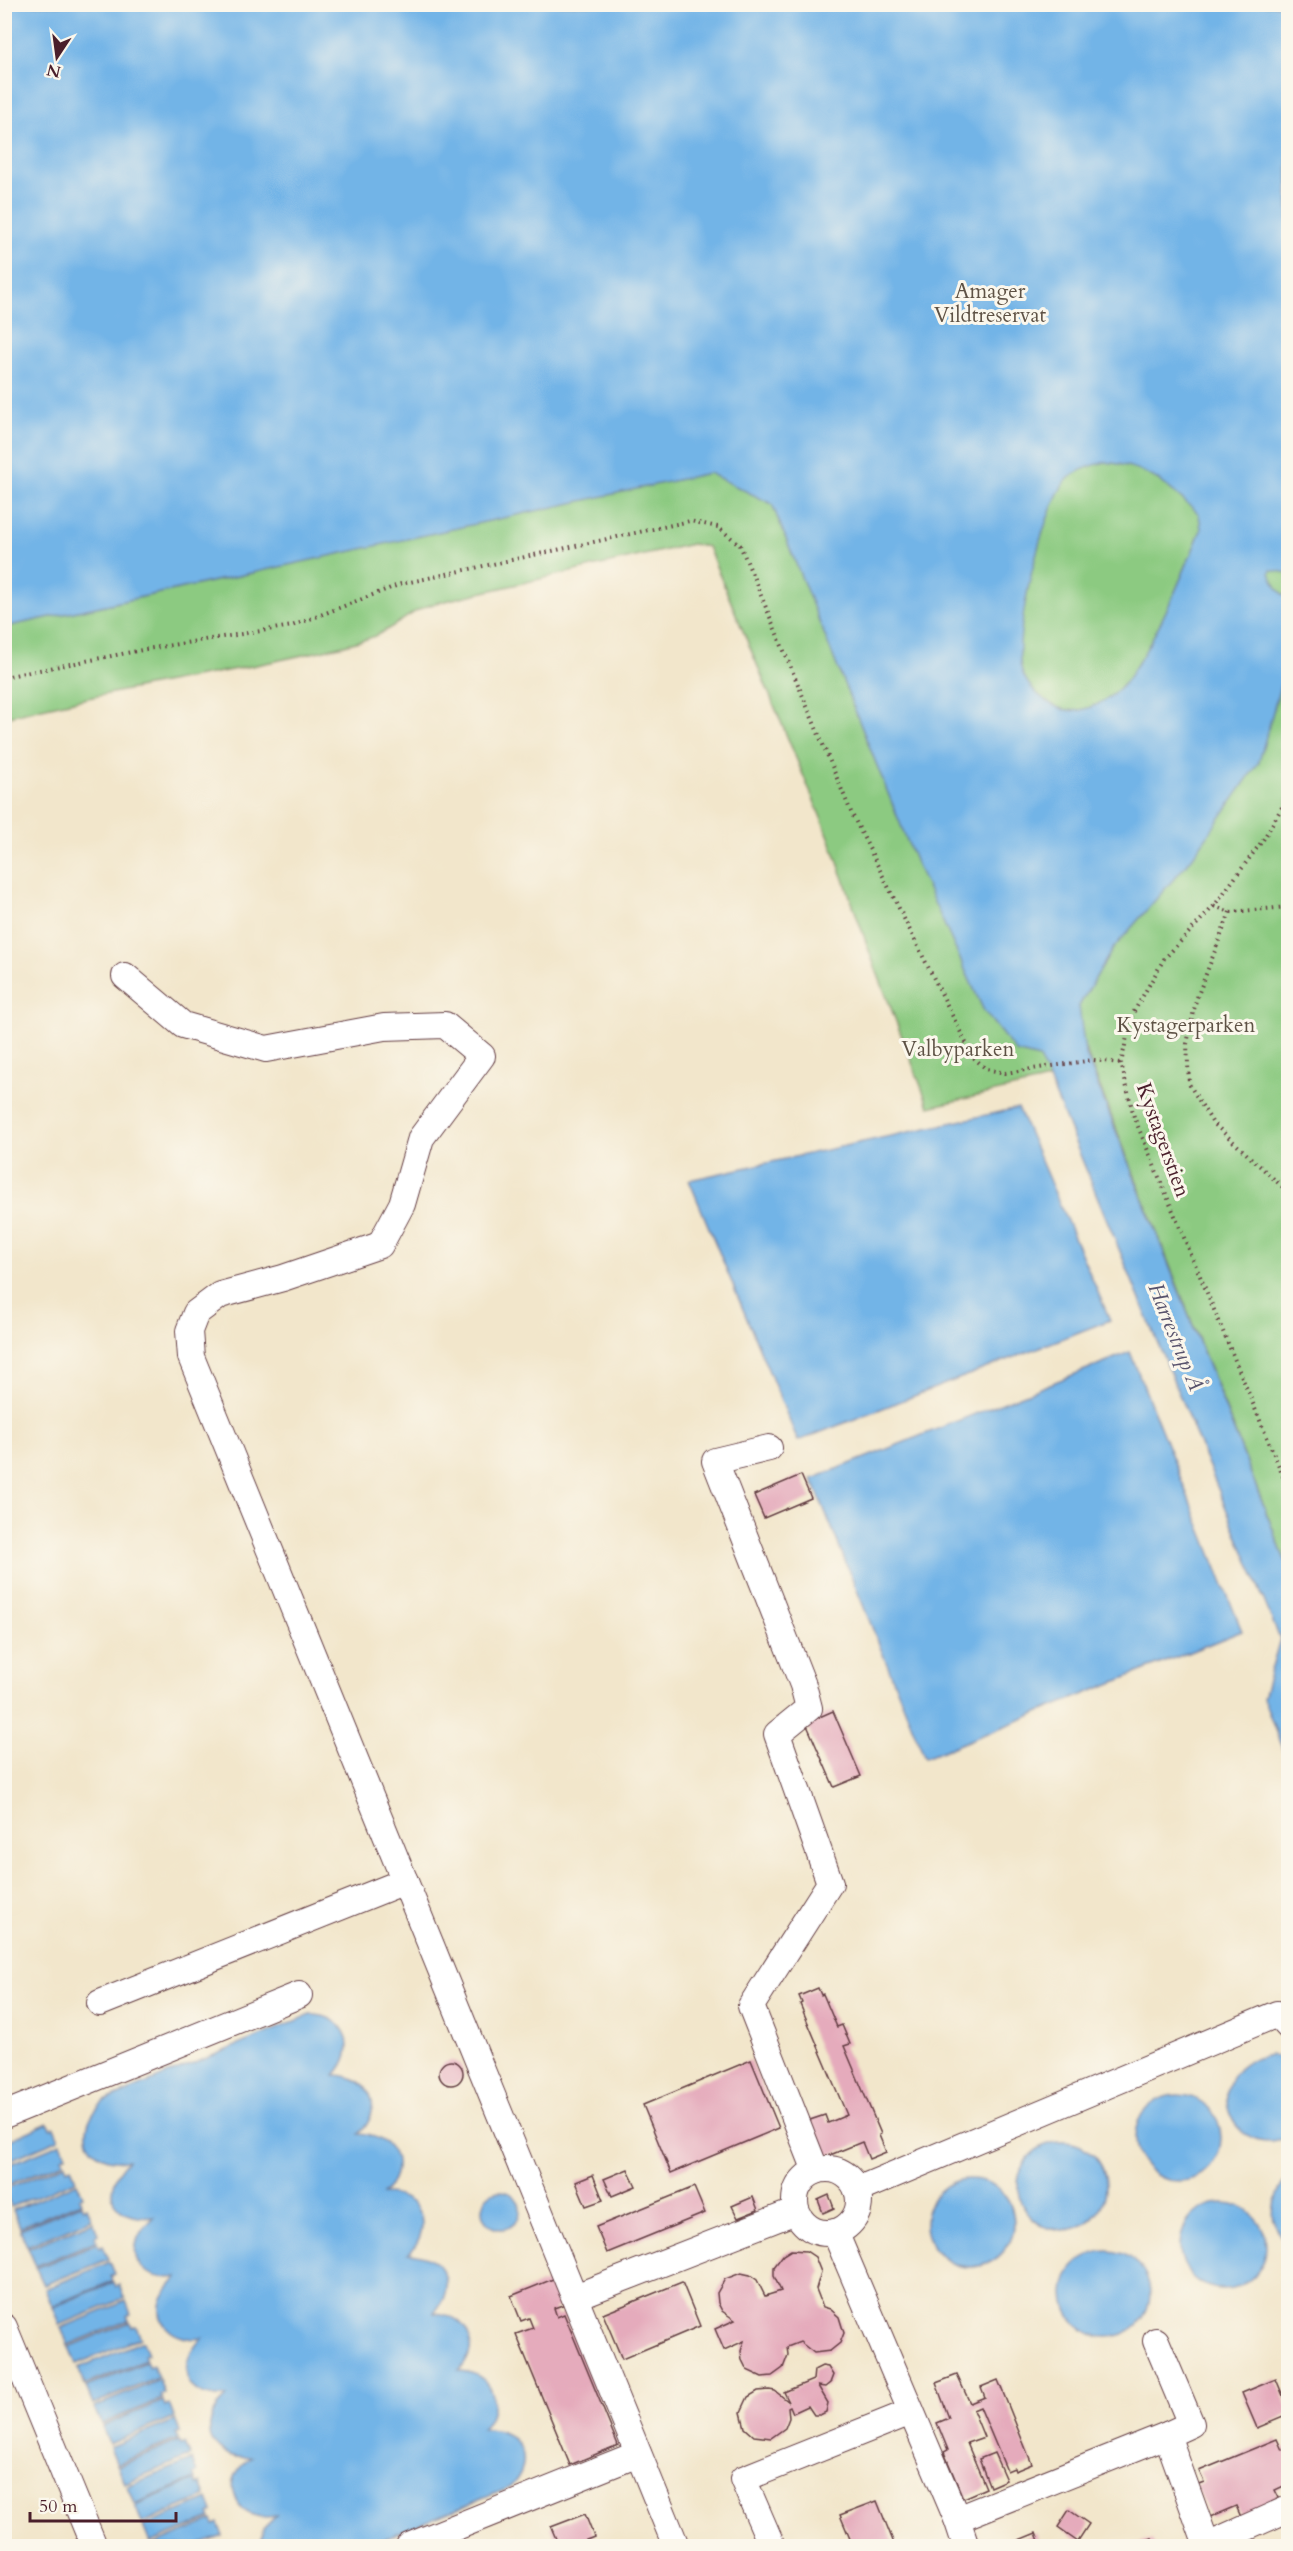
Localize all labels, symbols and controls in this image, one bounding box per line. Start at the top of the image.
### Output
north arrow [27,27,87,87]
text: N [45,58,63,83]
park label: Amager Vildtreservat [934,277,1046,330]
park label: Kystagerparken [1116,1011,1256,1040]
park label: Valbyparken [902,1035,1014,1064]
street label: Kystagerstien [1129,1079,1197,1201]
water label: Harrestrup Å [1141,1278,1211,1396]
scale bar [30,2485,176,2523]
text: 50 m [39,2494,78,2519]

